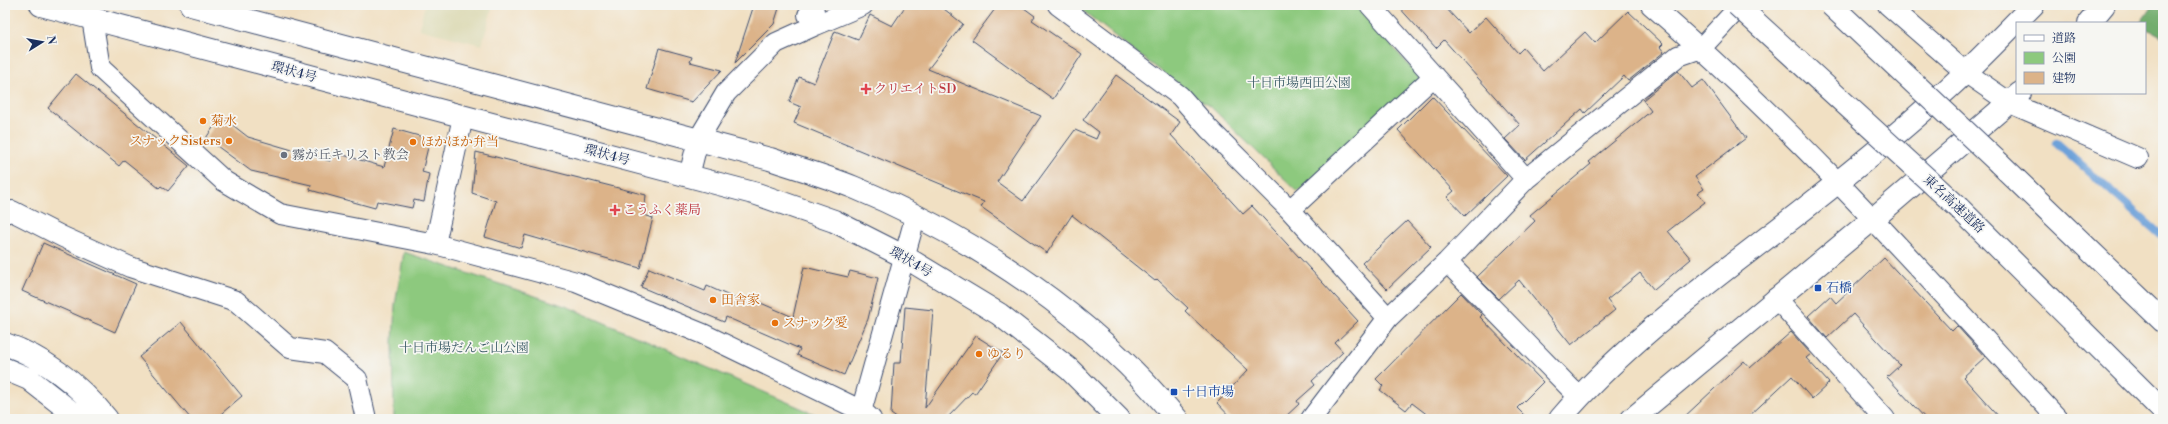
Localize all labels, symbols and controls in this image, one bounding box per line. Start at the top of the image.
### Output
north arrow [22,22,62,62]
legend [2016,22,2146,94]
text: 道路 [2052,31,2076,46]
text: N [43,35,59,46]
text: 公園 [2052,51,2076,66]
street label: 環状4号 [269,58,319,86]
text: 建物 [2052,71,2076,86]
park label: 十日市場西田公園 [1247,75,1351,91]
place label: クリエイトSD [874,81,956,97]
marker: クリエイトSD [861,84,871,94]
place label: 菊水 [211,113,237,129]
marker: 菊水 [198,116,208,126]
place label: スナックSisters [130,133,221,149]
place label: ほかほか弁当 [421,134,499,150]
marker: スナックSisters [224,136,234,146]
marker: ほかほか弁当 [408,137,418,147]
street label: 環状4号 [582,141,632,169]
place label: 霧が丘キリスト教会 [292,147,409,163]
marker: 霧が丘キリスト教会 [279,150,289,160]
street label: 東名高速道路 [1920,172,1988,236]
place label: こうふく薬局 [623,202,701,218]
marker: こうふく薬局 [610,205,620,215]
street label: 環状4号 [887,243,935,281]
place label: 石橋 [1826,280,1852,296]
marker: 石橋 [1813,283,1823,293]
place label: 田舎家 [721,292,760,308]
marker: 田舎家 [708,295,718,305]
place label: スナック愛 [783,315,847,331]
marker: スナック愛 [770,318,780,328]
park label: 十日市場だんご山公園 [399,340,529,356]
place label: ゆるり [987,346,1026,362]
marker: ゆるり [974,349,984,359]
place label: 十日市場 [1182,384,1234,400]
marker: 十日市場 [1169,387,1179,397]

